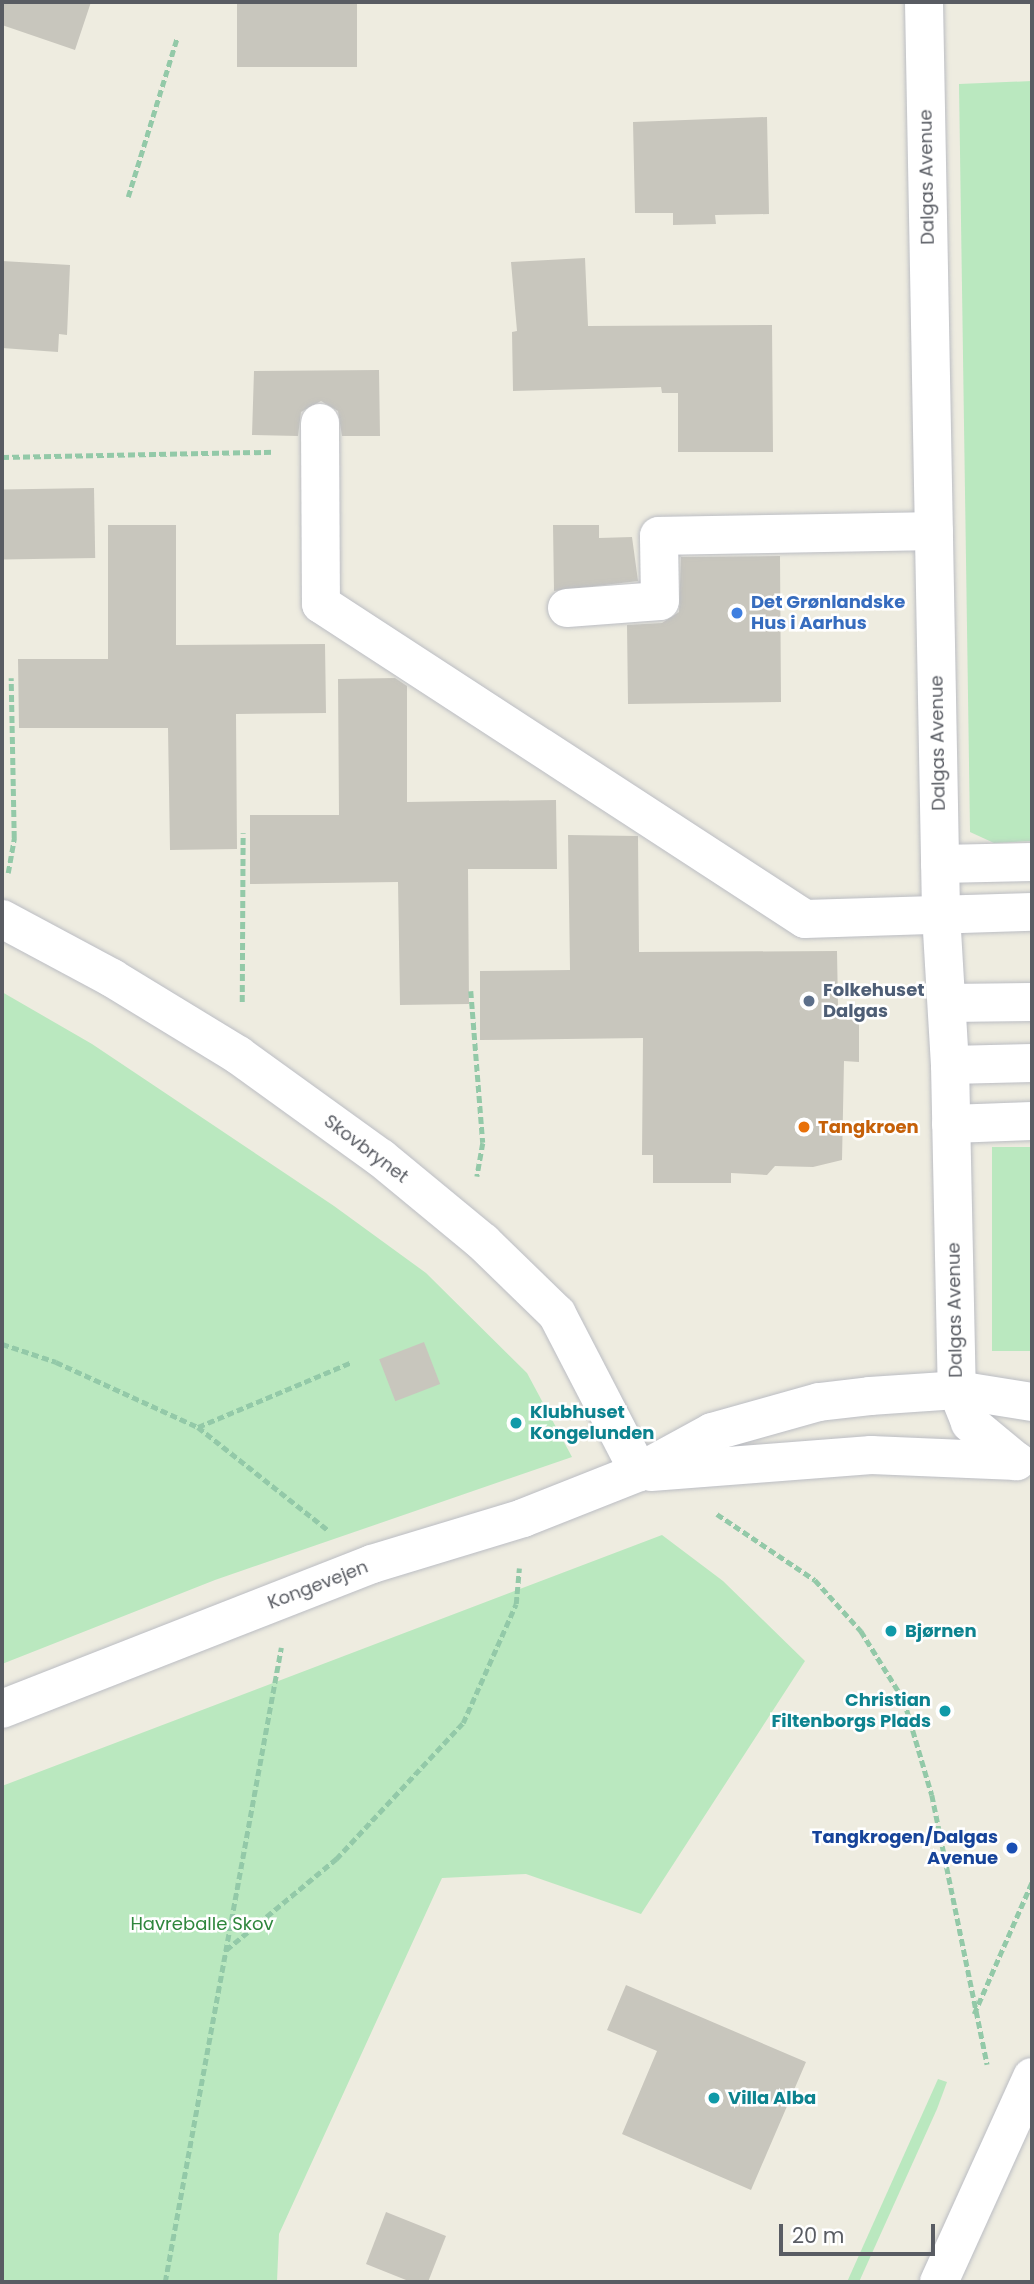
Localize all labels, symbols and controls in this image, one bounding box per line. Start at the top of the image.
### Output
street label: Dalgas Avenue [915,109,939,245]
place label: Det Grønlandske Hus i Aarhus [751,592,905,634]
marker: Det Grønlandske Hus i Aarhus [729,605,745,621]
street label: Dalgas Avenue [926,675,950,811]
place label: Folkehuset Dalgas [823,980,925,1023]
marker: Folkehuset Dalgas [801,993,817,1009]
street label: Skovbrynet [320,1110,412,1188]
place label: Tangkroen [818,1116,919,1138]
marker: Tangkroen [796,1119,812,1135]
street label: Dalgas Avenue [943,1242,967,1378]
place label: Klubhuset Kongelunden [530,1402,654,1444]
marker: Klubhuset Kongelunden [508,1415,524,1431]
street label: Kongevejen [265,1556,371,1614]
place label: Bjørnen [905,1620,977,1642]
marker: Bjørnen [883,1623,899,1639]
place label: Christian Filtenborgs Plads [772,1690,931,1732]
marker: Christian Filtenborgs Plads [937,1703,953,1719]
place label: Tangkrogen/Dalgas Avenue [812,1827,998,1870]
marker: Tangkrogen/Dalgas Avenue [1004,1840,1020,1856]
park label: Havreballe Skov [130,1913,274,1935]
place label: Villa Alba [728,2087,816,2109]
marker: Villa Alba [706,2090,722,2106]
scale bar [782,2210,938,2254]
text: 20 m [792,2221,845,2250]

